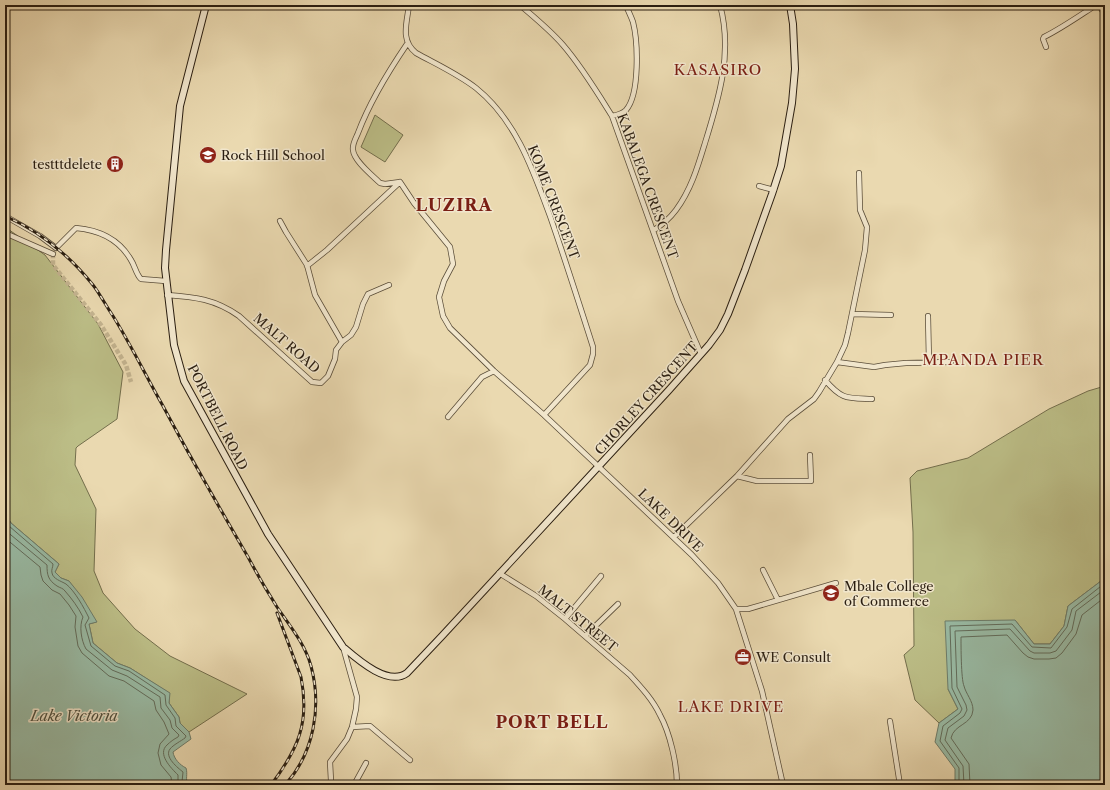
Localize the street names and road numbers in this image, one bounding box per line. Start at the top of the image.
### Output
street label: KABALEGA CRESCENT [614,111,682,261]
street label: KOME CRESCENT [525,142,583,262]
street label: MALT ROAD [251,310,323,376]
street label: CHORLEY CRESCENT [591,338,701,458]
street label: PORTBELL ROAD [184,362,252,472]
street label: LAKE DRIVE [635,485,707,555]
street label: MALT STREET [535,581,621,655]

